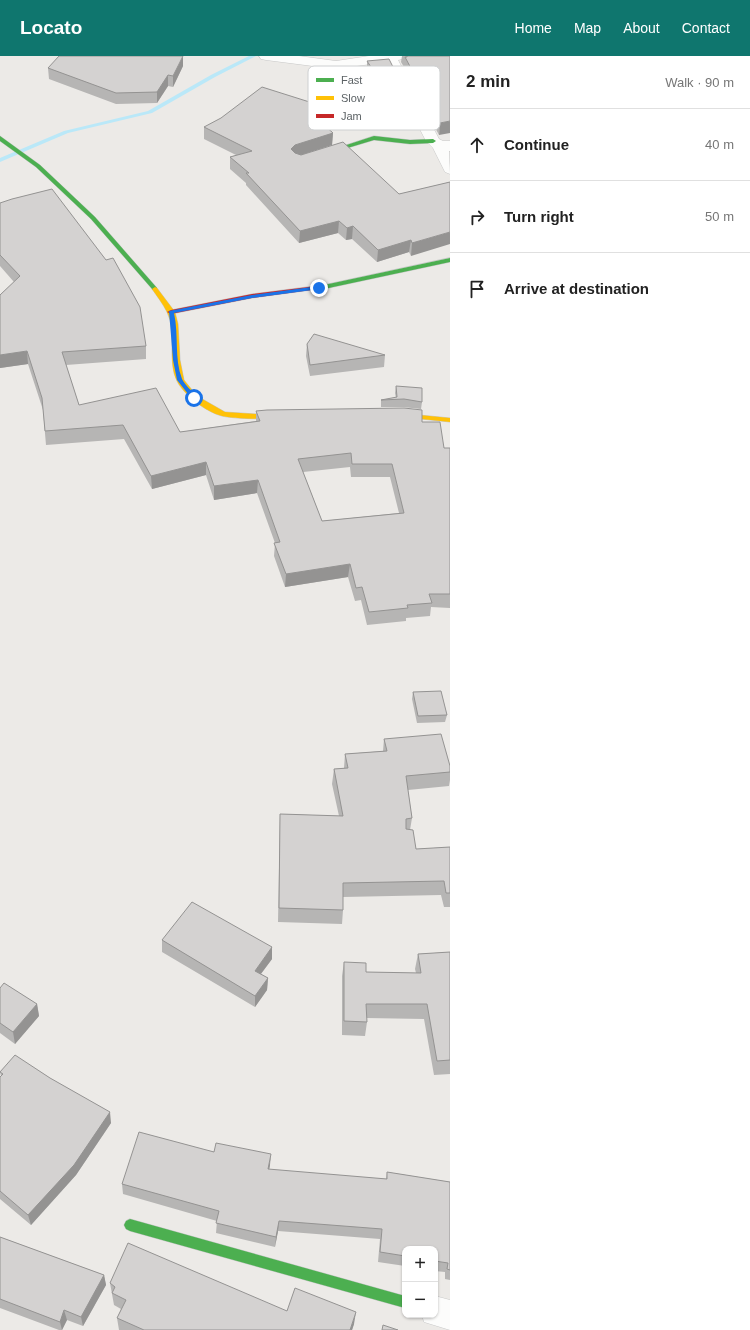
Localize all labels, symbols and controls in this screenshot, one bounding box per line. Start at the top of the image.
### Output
text: Locato [20,17,82,38]
text: Home [515,20,552,36]
text: Map [574,20,601,36]
text: About [623,20,660,36]
text: Contact [682,20,730,36]
legend [308,66,440,130]
text: 2 min [466,72,510,91]
text: Fast [341,74,362,86]
text: Walk · 90 m [665,75,734,90]
text: Slow [341,92,365,104]
text: Jam [341,110,362,122]
icon: ahead [466,134,488,156]
text: Continue [504,136,569,153]
text: 40 m [705,137,734,152]
icon: right [466,206,488,228]
text: Turn right [504,208,574,225]
text: 50 m [705,209,734,224]
icon: arrive [466,278,488,300]
route end [310,279,328,297]
text: Arrive at destination [504,280,649,297]
route start [185,389,203,407]
map controls [402,1246,438,1318]
button: + [402,1246,438,1282]
button: − [402,1282,438,1318]

